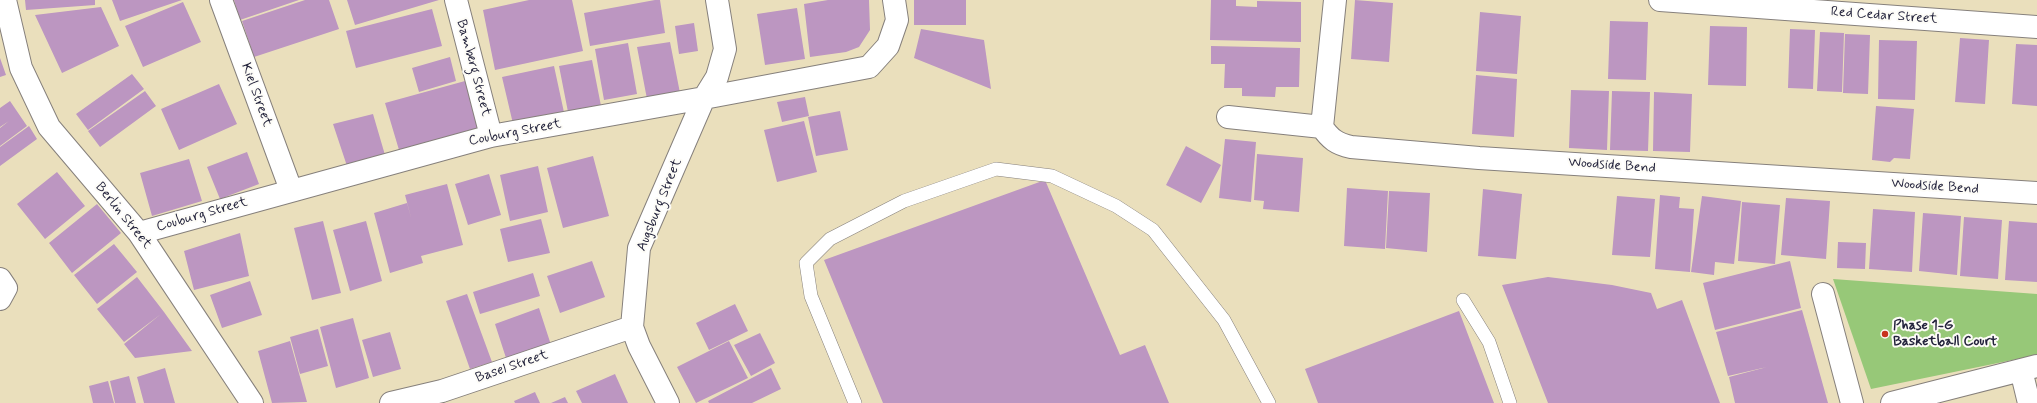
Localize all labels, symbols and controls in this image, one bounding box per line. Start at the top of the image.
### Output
street label: Red Cedar Street [1830,4,1938,28]
street label: Bamberg Street [452,18,494,118]
street label: Kiel Street [237,61,275,129]
street label: Couburg Street [467,116,563,150]
street label: Woodside Bend [1568,155,1656,177]
street label: Augsburg Street [634,156,686,254]
street label: Woodside Bend [1891,176,1979,198]
street label: Berlin Street [91,179,155,253]
street label: Couburg Street [155,194,249,236]
place label: Phase 1-G Basketball Court [1893,318,1997,350]
marker: Phase 1-G Basketball Court [1880,329,1890,339]
street label: Basel Street [474,347,550,387]

